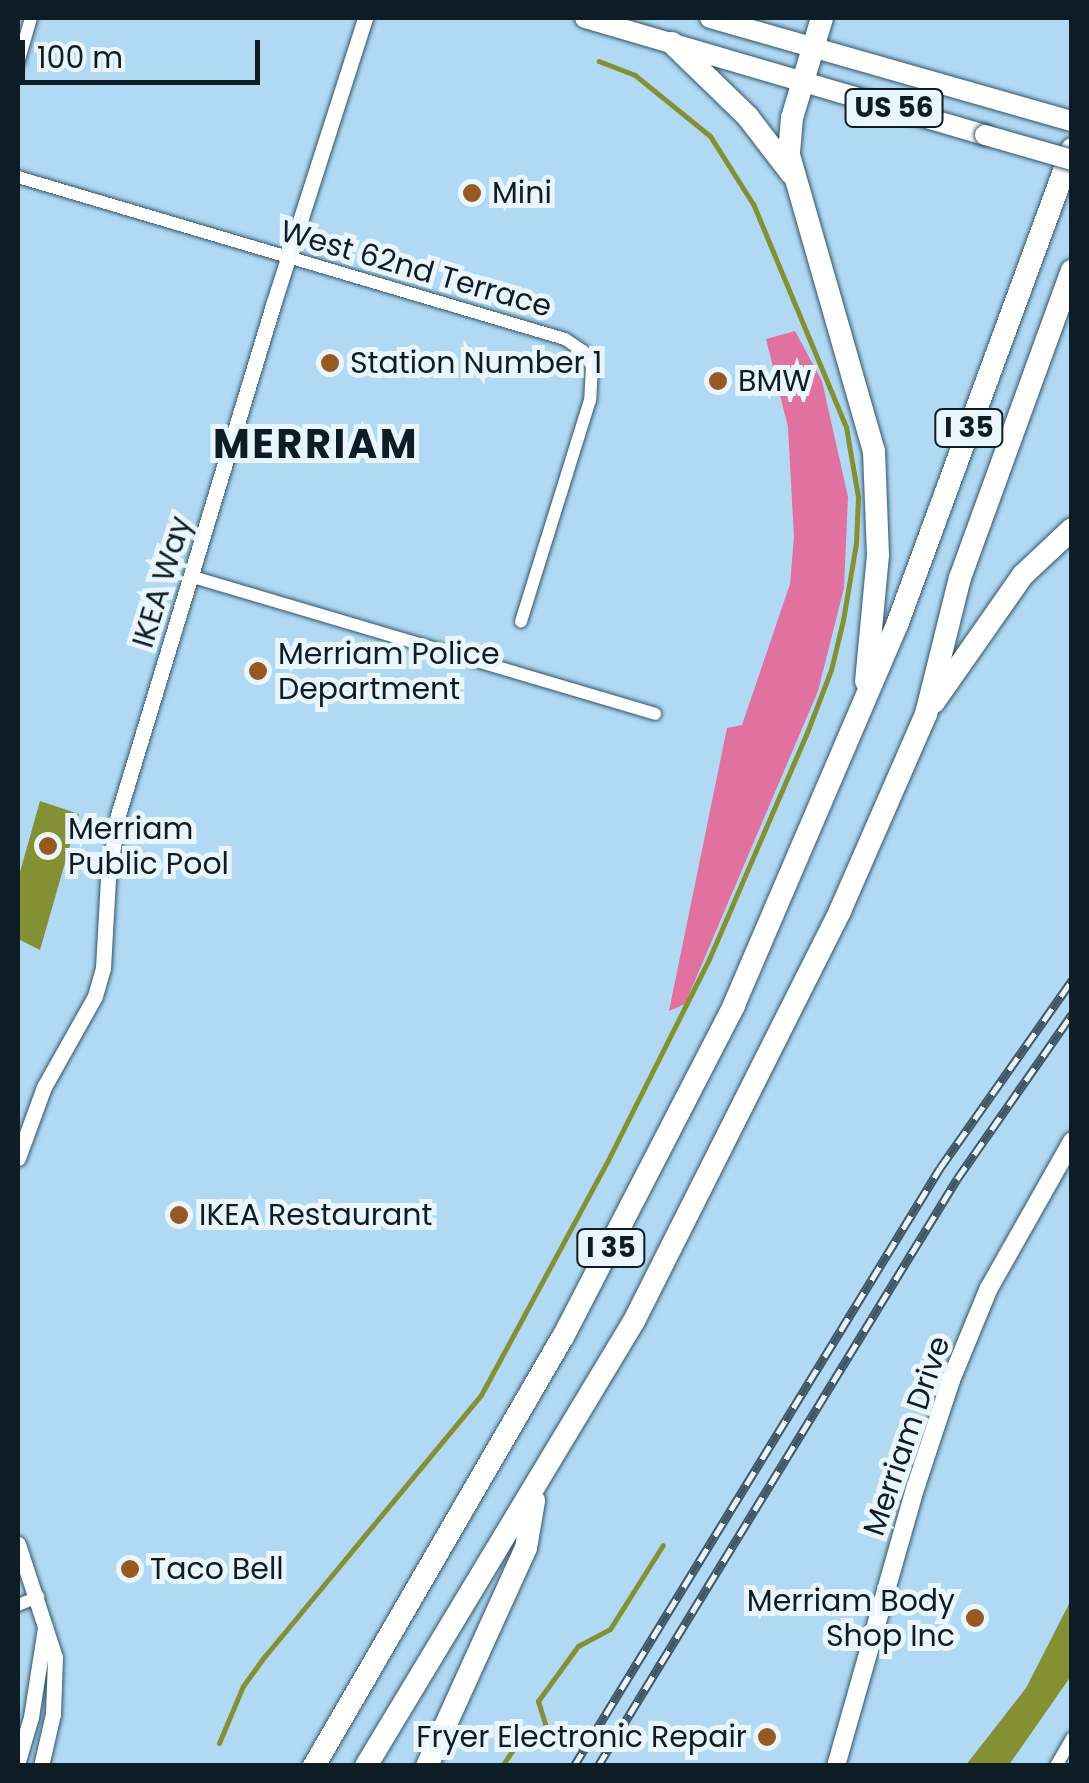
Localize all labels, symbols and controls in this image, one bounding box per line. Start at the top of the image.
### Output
scale bar [25,20,265,82]
text: 100 m [37,36,123,79]
road number: US 56 [844,85,944,131]
place label: Mini [492,175,552,211]
marker: Mini [461,182,483,204]
street label: West 62nd Terrace [276,213,556,325]
place label: Station Number 1 [350,345,602,381]
marker: Station Number 1 [319,352,341,374]
place label: BMW [738,363,811,399]
marker: BMW [707,370,729,392]
road number: I 35 [934,405,1004,451]
district label: MERRIAM [213,420,419,468]
street label: IKEA Way [125,512,199,652]
place label: Merriam Police Department [278,636,500,706]
marker: Merriam Police Department [247,660,269,682]
place label: Merriam Public Pool [68,811,229,882]
marker: Merriam Public Pool [37,835,59,857]
place label: IKEA Restaurant [199,1197,432,1233]
marker: IKEA Restaurant [168,1204,190,1226]
road number: I 35 [576,1225,646,1271]
street label: Merriam Drive [856,1332,958,1540]
place label: Taco Bell [150,1551,284,1587]
marker: Taco Bell [119,1558,141,1580]
place label: Merriam Body Shop Inc [747,1583,955,1654]
marker: Merriam Body Shop Inc [964,1607,986,1629]
place label: Fryer Electronic Repair [416,1719,747,1755]
marker: Fryer Electronic Repair [756,1726,778,1748]

